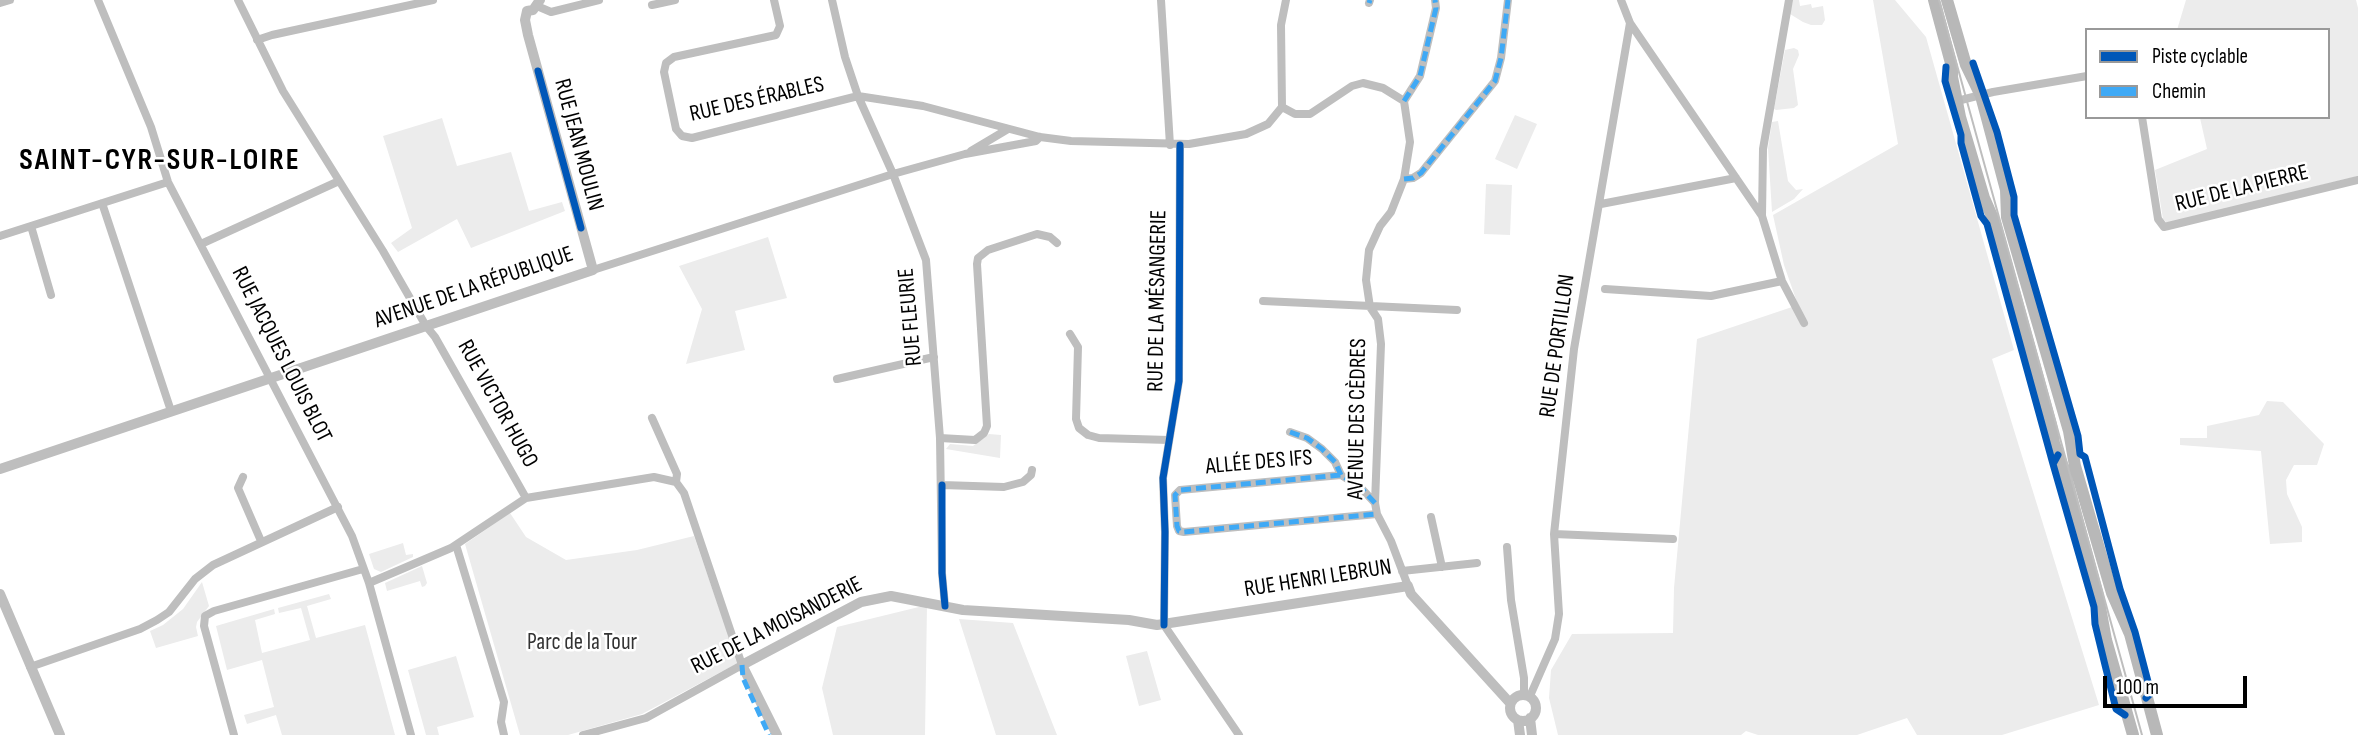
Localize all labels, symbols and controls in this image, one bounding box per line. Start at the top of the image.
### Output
legend [2085,28,2330,119]
text: Piste cyclable [2152,44,2248,69]
street label: RUE DES ÉRABLES [687,71,827,129]
street label: RUE JEAN MOULIN [547,76,609,214]
text: Chemin [2152,79,2206,104]
district label: SAINT-CYR-SUR-LOIRE [22,143,298,179]
street label: RUE DE LA PIERRE [2173,159,2311,219]
street label: RUE DE LA MÉSANGERIE [1143,210,1173,392]
street label: AVENUE DE LA RÉPUBLIQUE [371,241,577,335]
street label: RUE JACQUES LOUIS BLOT [225,262,337,448]
street label: RUE FLEURIE [893,267,929,367]
street label: RUE DE PORTILLON [1534,273,1582,419]
street label: RUE VICTOR HUGO [451,335,543,473]
street label: AVENUE DES CÈDRES [1343,338,1373,500]
street label: ALLÉE DES IFS [1205,445,1313,481]
street label: RUE HENRI LEBRUN [1242,554,1394,604]
street label: RUE DE LA MOISANDERIE [687,571,867,681]
park label: Parc de la Tour [527,629,637,657]
scale bar [2106,662,2250,706]
text: 100 m [2116,675,2159,700]

